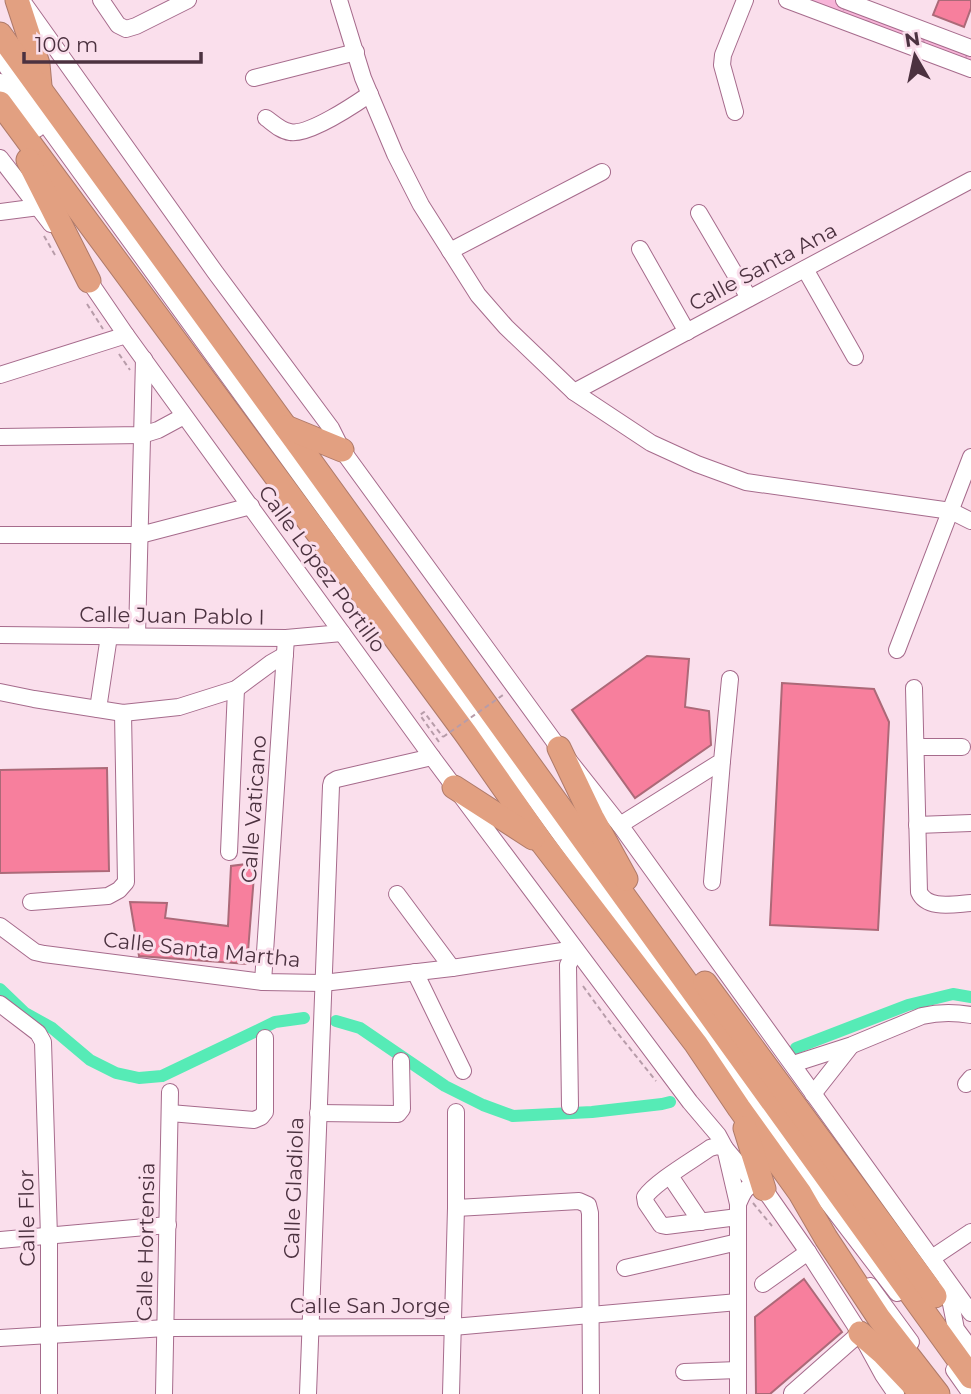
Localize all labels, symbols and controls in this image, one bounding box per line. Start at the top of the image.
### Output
scale bar [24,21,201,65]
north arrow [880,21,950,91]
text: N [903,27,922,52]
text: 100 m [35,32,98,57]
street label: Calle Santa Ana [685,217,841,316]
street label: Calle López Portillo [253,480,391,657]
street label: Calle Juan Pablo I [79,601,265,630]
street label: Calle Vaticano [236,734,271,884]
street label: Calle Santa Martha [102,927,302,972]
street label: Calle Gladiola [279,1117,308,1259]
street label: Calle Hortensia [132,1162,159,1322]
street label: Calle Flor [13,1169,40,1267]
street label: Calle San Jorge [290,1293,450,1318]

